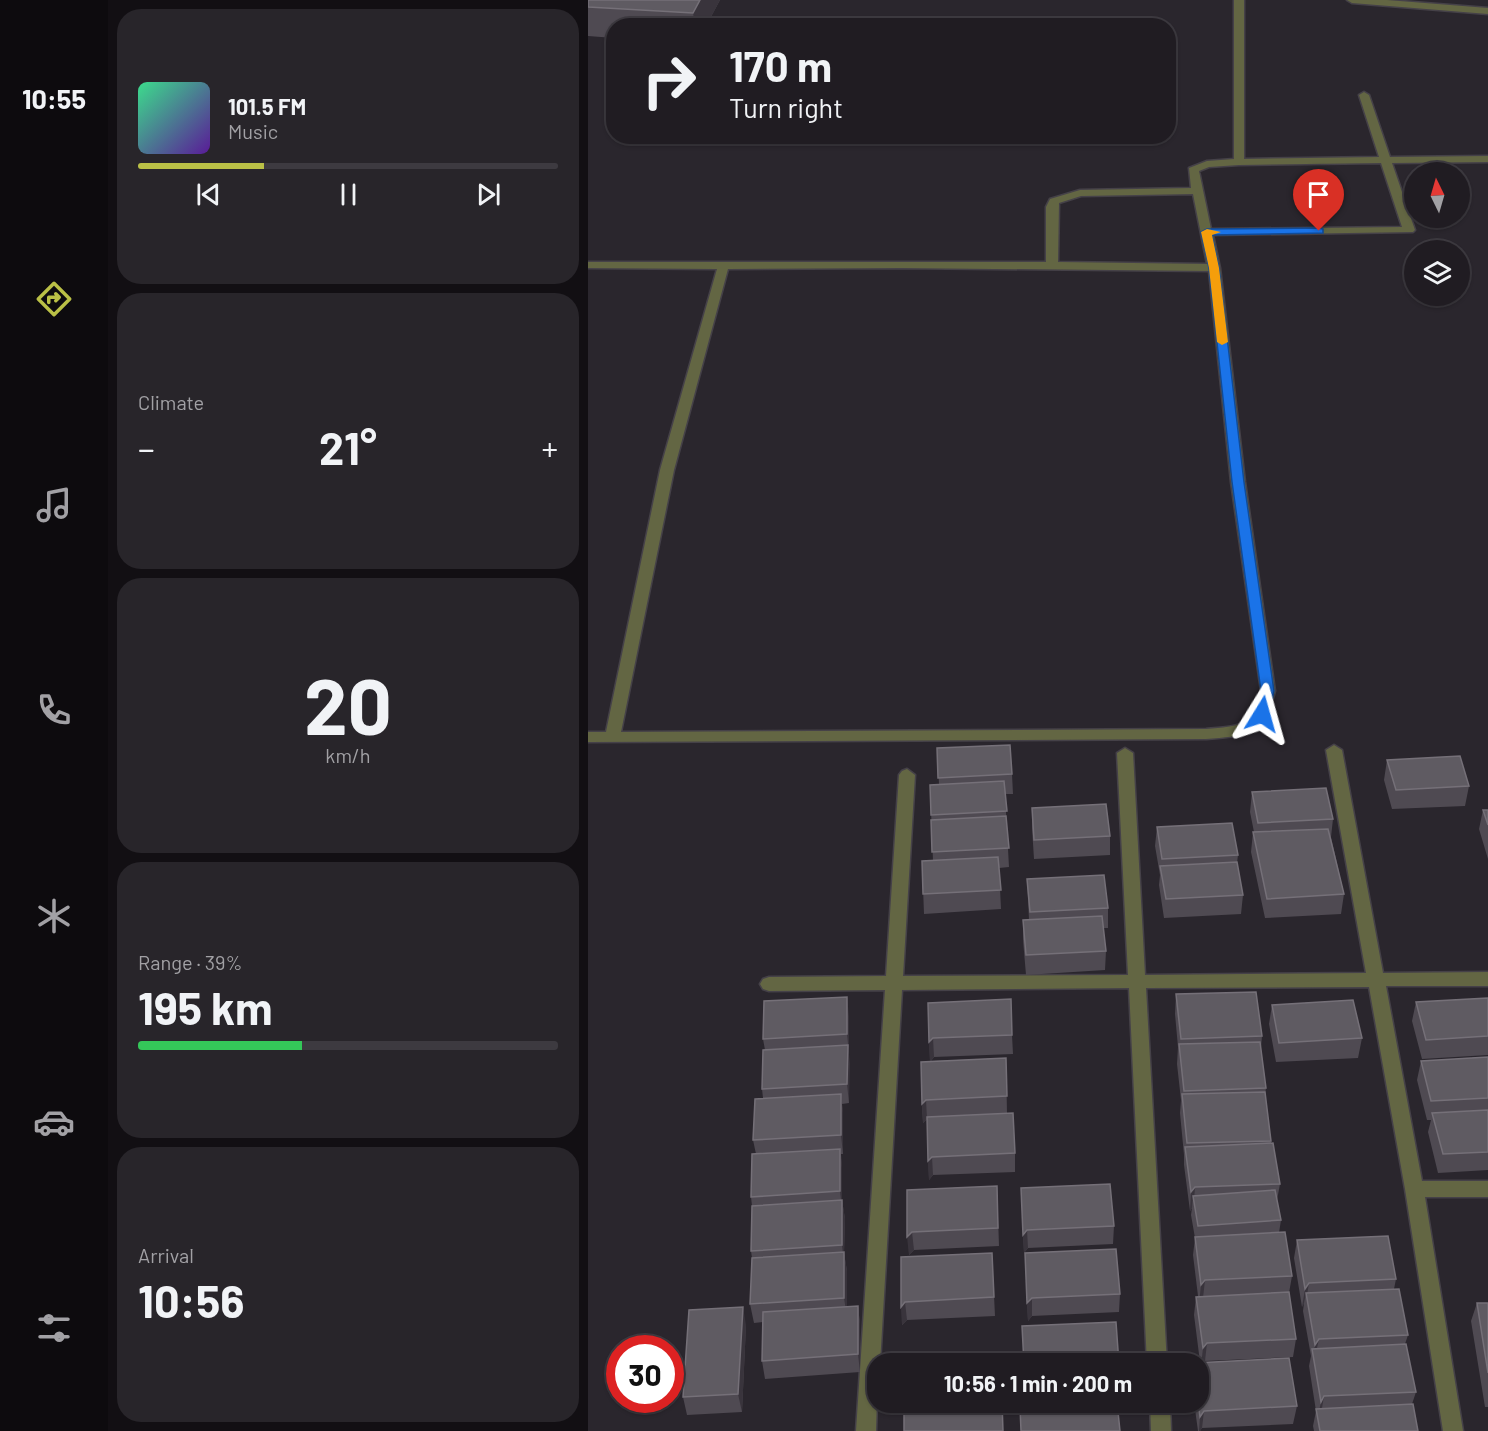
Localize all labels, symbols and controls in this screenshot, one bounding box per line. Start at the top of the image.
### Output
text: 170 m [729,40,832,90]
icon: right [630,42,708,120]
text: 10:55 [22,82,86,114]
text: Turn right [729,91,843,123]
text: 101.5 FM [228,93,306,119]
text: Music [228,119,278,143]
north arrow [1404,162,1470,228]
map controls [1404,162,1470,306]
pin [1293,169,1344,231]
icon: previous [192,178,225,211]
icon: pause [332,178,365,211]
icon: next [472,178,505,211]
icon: arrive [1302,178,1335,211]
button: layers [1404,240,1470,306]
icon: directions [33,278,75,320]
text: Climate [138,390,204,414]
text: 21° [319,420,377,474]
text: − [138,428,155,468]
text: + [542,428,558,468]
icon: music [33,484,75,526]
text: 20 [304,657,392,751]
position arrow [1230,682,1294,746]
icon: phone [33,689,75,731]
text: km/h [325,743,371,767]
icon: climate [33,895,75,937]
text: Range · 39% [138,950,242,974]
text: 195 km [138,980,273,1034]
icon: car [33,1101,75,1143]
text: Arrival [138,1243,194,1267]
text: 10:56 [138,1273,244,1327]
icon: filters [33,1307,75,1349]
speed limit sign: 30 [606,1335,684,1413]
text: 10:56 · 1 min · 200 m [944,1370,1132,1396]

